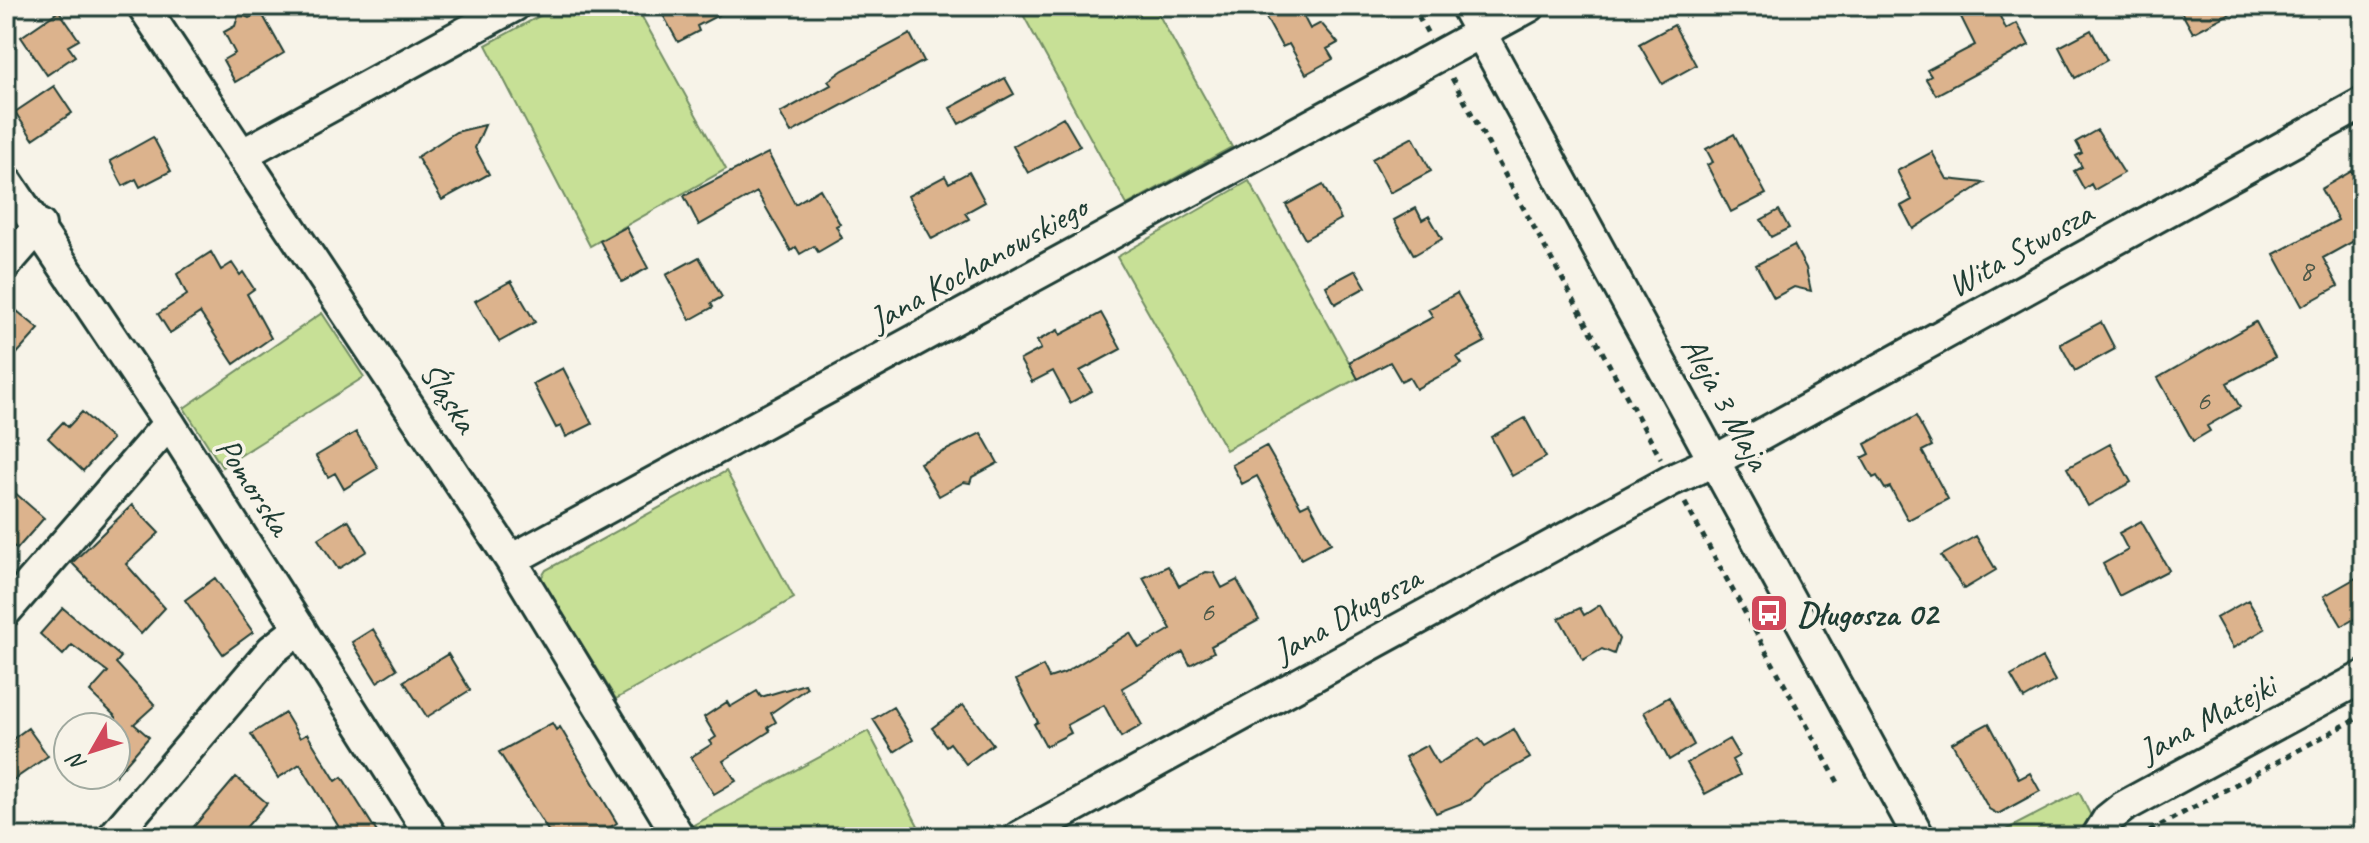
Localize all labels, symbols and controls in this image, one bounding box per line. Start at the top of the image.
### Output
street label: Jana Kochanowskiego [860,183,1098,342]
street label: Wita Stwosza [1940,190,2102,306]
house number: 8 [2299,251,2315,289]
street label: Aleja 3 Maja [1672,329,1781,479]
street label: Śląska [410,353,489,442]
house number: 6 [2196,381,2211,419]
street label: Pomorska [207,429,303,546]
street label: Jana Długosza [1264,554,1431,673]
house number: 6 [1200,592,1215,630]
bus stop icon: Długosza 02 [1748,592,1790,634]
place label: Długosza 02 [1797,592,1940,635]
street label: Jana Matejki [2130,662,2286,773]
north arrow [52,711,132,791]
text: N [60,746,92,777]

